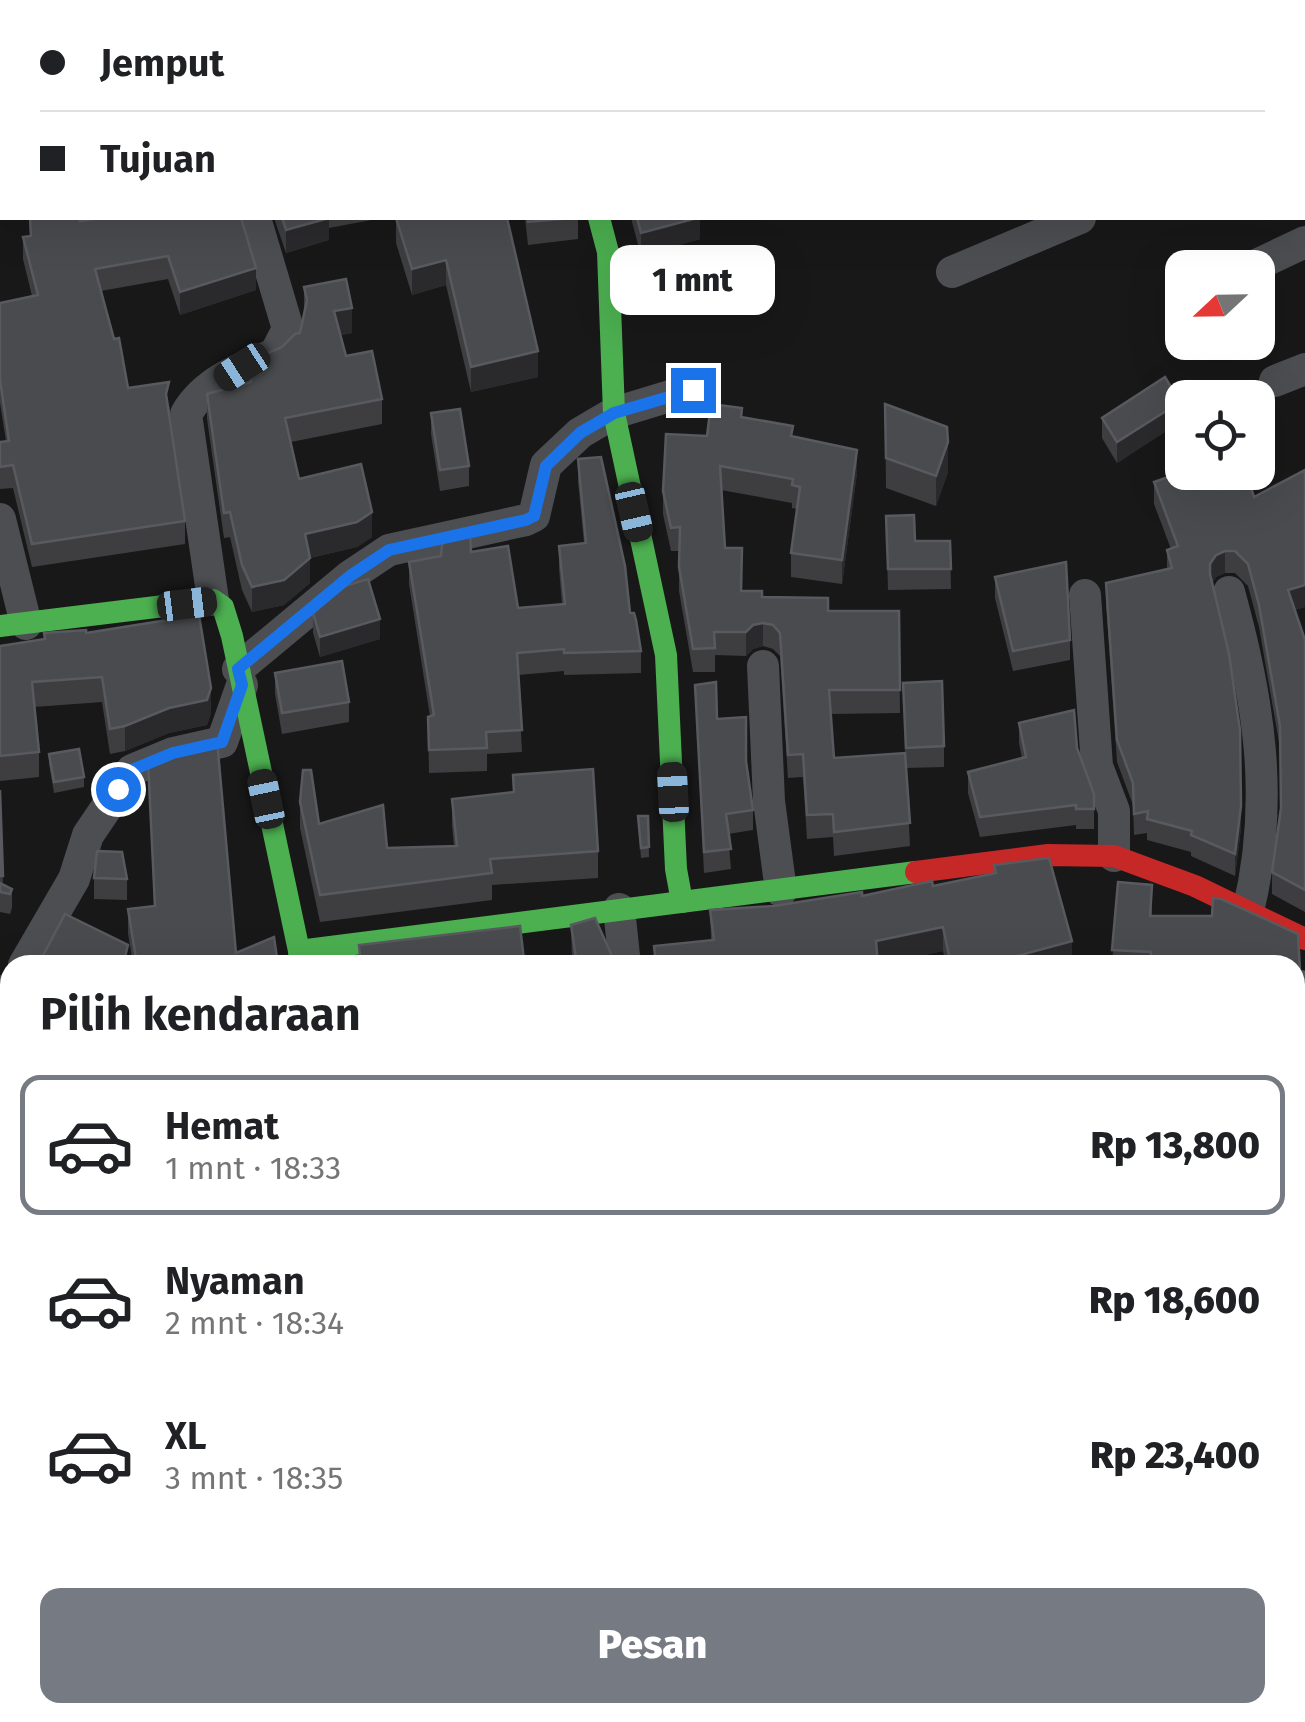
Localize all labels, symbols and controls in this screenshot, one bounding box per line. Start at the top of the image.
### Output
text: Jemput [100,40,224,86]
text: Tujuan [100,136,216,182]
callout: 1 mnt [610,245,776,315]
north arrow [1165,250,1275,360]
map controls [1165,250,1275,490]
text: 1 mnt [652,261,733,299]
car [209,338,275,396]
route end [671,368,716,413]
button: locate [1165,380,1275,490]
car [613,479,655,545]
car [155,585,219,623]
car [656,761,690,823]
route start [96,767,141,812]
car [245,767,287,831]
text: Pilih kendaraan [40,988,361,1042]
icon: car [45,1100,135,1190]
text: Hemat [165,1103,279,1149]
text: Rp 13,800 [1090,1122,1260,1168]
text: 1 mnt · 18:33 [165,1149,341,1187]
icon: car [45,1255,135,1345]
text: Nyaman [165,1258,305,1304]
text: Rp 18,600 [1089,1277,1260,1323]
text: 2 mnt · 18:34 [165,1304,344,1342]
icon: car [45,1410,135,1500]
text: XL [165,1413,207,1459]
text: Rp 23,400 [1090,1432,1260,1478]
text: 3 mnt · 18:35 [165,1459,343,1497]
button: Pesan [40,1588,1265,1703]

